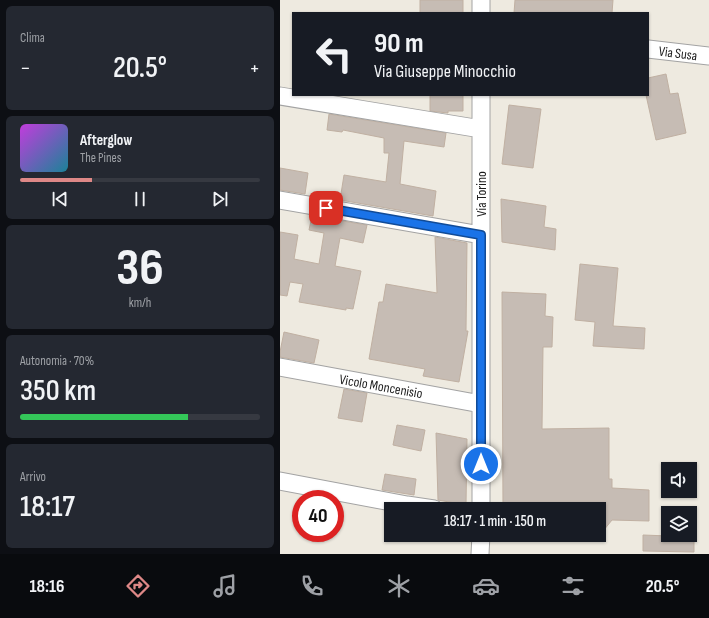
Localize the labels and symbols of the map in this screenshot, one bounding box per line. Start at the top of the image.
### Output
street label: Via Susa [658,43,698,64]
street label: Via Torino [473,171,490,217]
pin [309,191,343,225]
street label: Vicolo Moncenisio [338,371,424,402]
position arrow [460,443,502,485]
speed limit sign: 40 [292,490,344,542]

